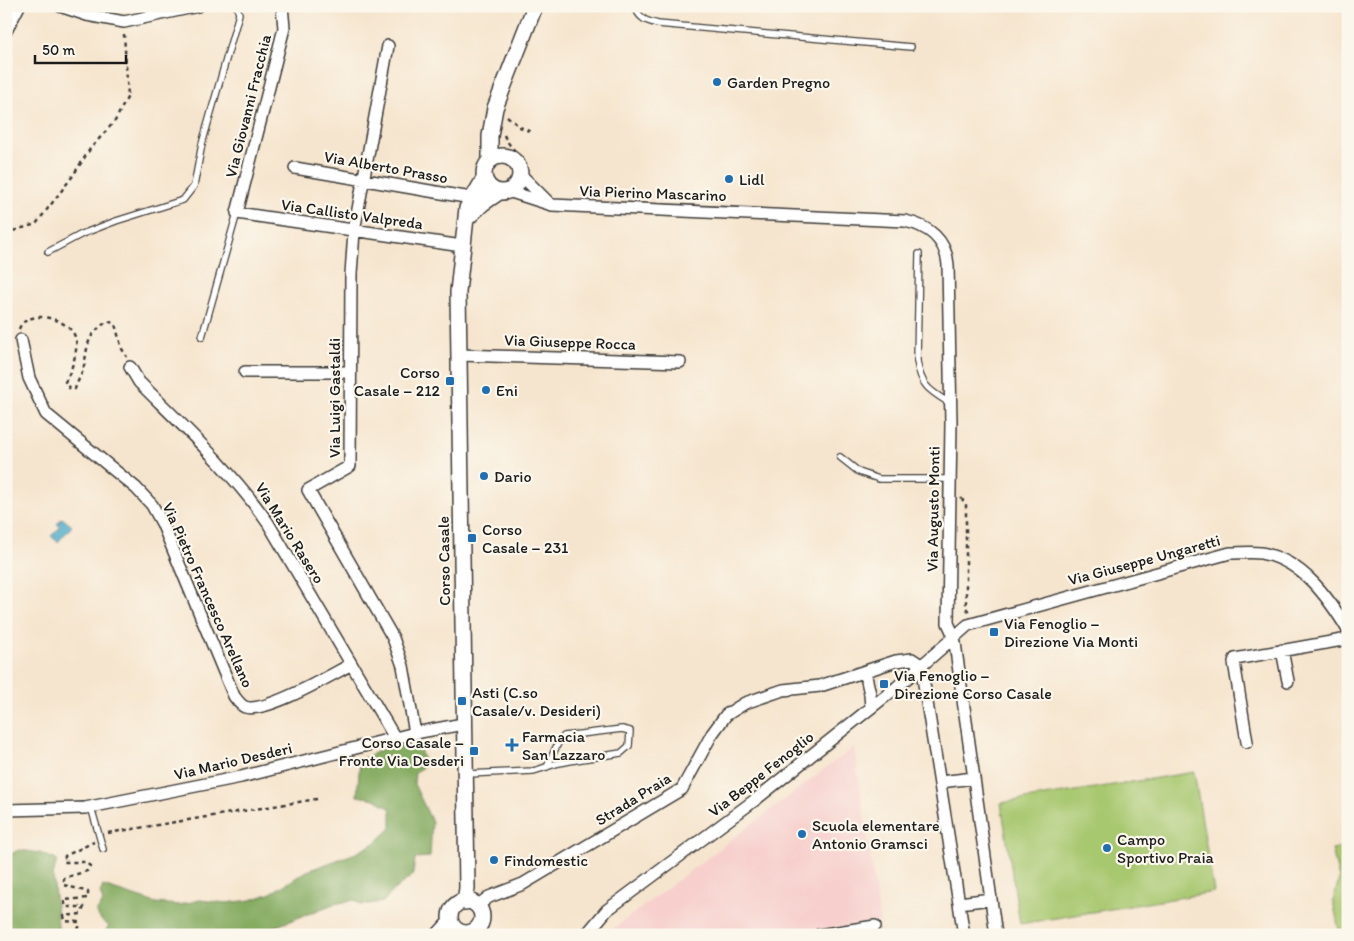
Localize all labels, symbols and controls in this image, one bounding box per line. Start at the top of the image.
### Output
scale bar [35,32,126,64]
street label: Via Giovanni Fracchia [221,32,275,180]
text: 50 m [42,41,75,59]
place label: Garden Pregno [727,73,830,92]
marker: Garden Pregno [711,76,723,88]
street label: Via Alberto Prasso [323,147,449,187]
place label: Lidl [739,170,765,189]
marker: Lidl [723,173,735,185]
street label: Via Pierino Mascarino [579,181,727,205]
street label: Via Callisto Valpreda [280,195,424,233]
street label: Via Giuseppe Rocca [504,330,636,354]
street label: Via Luigi Gastaldi [325,338,344,458]
place label: Corso Casale – 212 [354,363,441,400]
marker: Corso Casale – 212 [444,375,456,387]
place label: Eni [496,381,518,400]
marker: Eni [480,384,492,396]
street label: Via Augusto Monti [922,446,944,572]
place label: Dario [494,467,532,486]
marker: Dario [478,470,490,482]
street label: Via Mario Rasero [251,479,329,587]
street label: Via Pietro Francesco Arellano [158,499,258,691]
street label: Corso Casale [434,516,454,606]
place label: Corso Casale – 231 [482,520,569,557]
street label: Via Giuseppe Ungaretti [1066,531,1222,589]
marker: Corso Casale – 231 [466,532,478,544]
place label: Via Fenoglio – Direzione Via Monti [1004,614,1138,651]
marker: Via Fenoglio – Direzione Via Monti [988,626,1000,638]
place label: Via Fenoglio – Direzione Corso Casale [894,666,1052,703]
marker: Via Fenoglio – Direzione Corso Casale [878,678,890,690]
place label: Asti (C.so Casale/v. Desideri) [472,683,601,720]
marker: Asti (C.so Casale/v. Desideri) [456,695,468,707]
place label: Farmacia San Lazzaro [522,727,605,764]
street label: Via Beppe Fenoglio [705,727,817,821]
place label: Corso Casale – Fronte Via Desderi [339,733,464,770]
street label: Via Mario Desderi [172,738,294,784]
marker: Farmacia San Lazzaro [506,739,518,751]
marker: Corso Casale – Fronte Via Desderi [468,745,480,757]
street label: Strada Praia [592,768,674,830]
place label: Scuola elementare Antonio Gramsci [812,816,940,853]
marker: Scuola elementare Antonio Gramsci [796,828,808,840]
place label: Campo Sportivo Praia [1117,830,1215,867]
marker: Campo Sportivo Praia [1101,842,1113,854]
place label: Findomestic [504,851,588,870]
marker: Findomestic [488,854,500,866]

